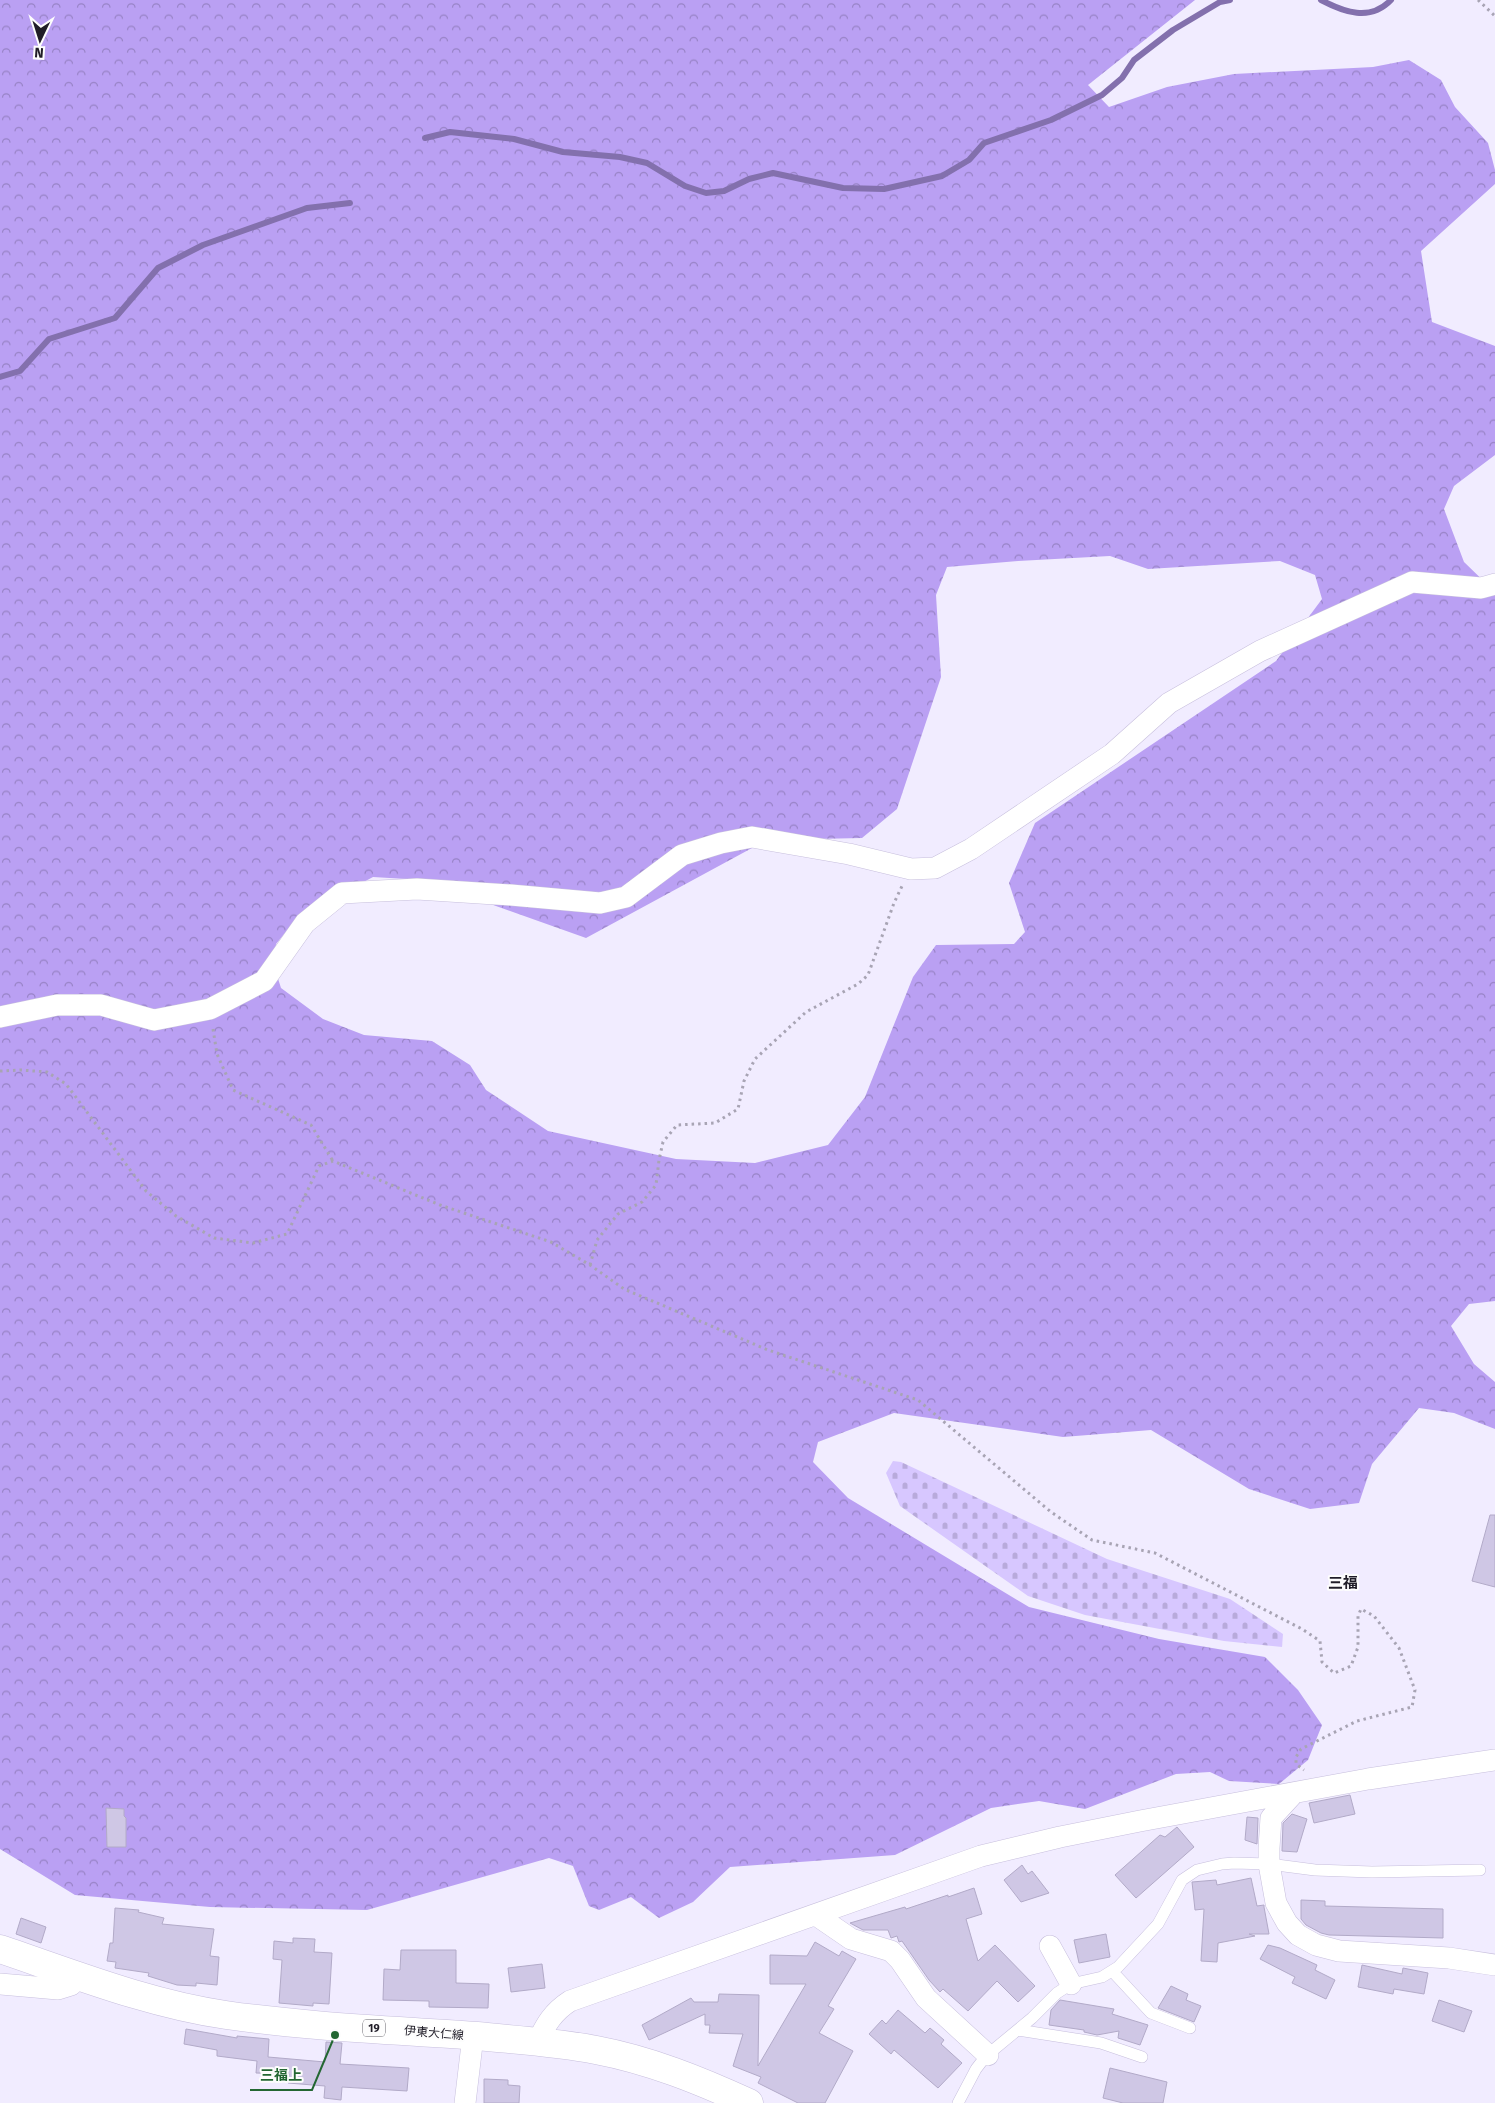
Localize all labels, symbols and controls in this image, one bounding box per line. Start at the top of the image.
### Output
north arrow [15,15,65,65]
text: N [34,44,44,61]
district label: 三福 [1328,1574,1358,1592]
road number: 19 [363,2020,385,2036]
street label: 伊東大仁線 [403,2023,465,2043]
callout: 三福上 [250,2061,312,2090]
text: 三福上 [260,2067,302,2084]

